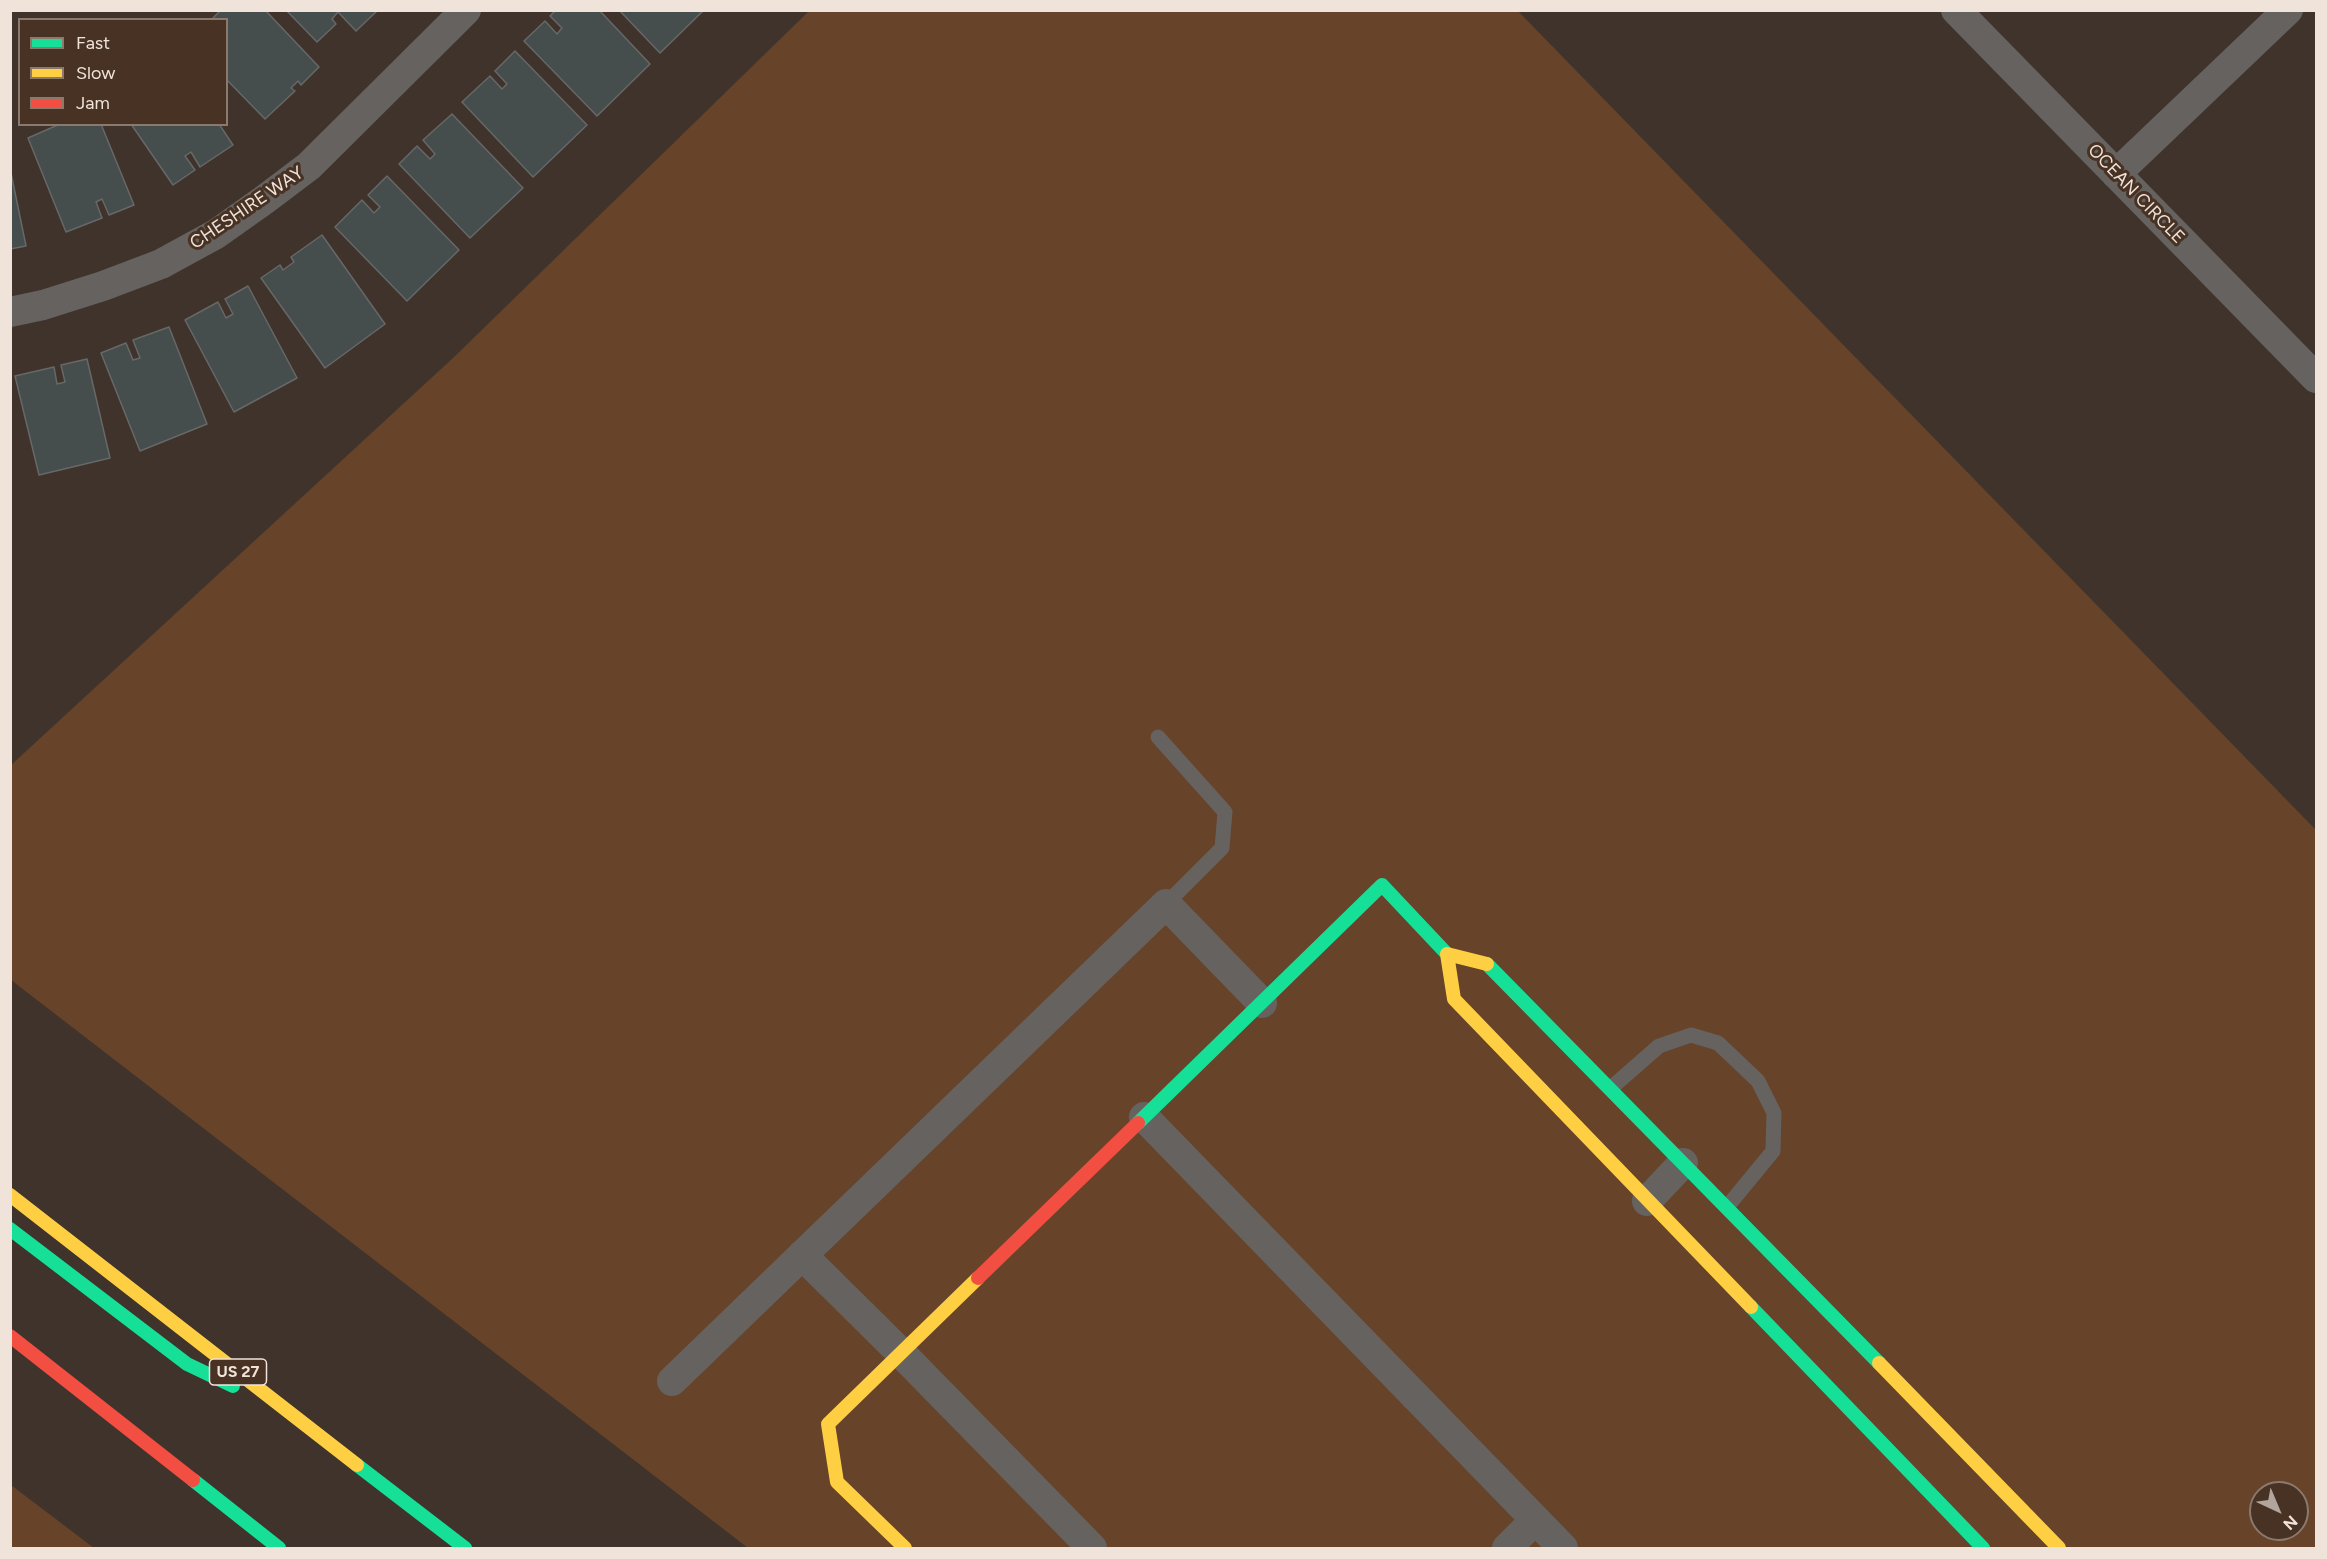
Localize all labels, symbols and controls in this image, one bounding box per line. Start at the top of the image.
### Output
legend [18,18,228,126]
text: Fast [76,32,110,54]
text: Slow [76,62,115,84]
text: Jam [76,92,110,114]
street label: OCEAN CIRCLE [2083,140,2189,248]
street label: CHESHIRE WAY [186,162,308,254]
road number: US 27 [210,1359,266,1385]
north arrow [2249,1481,2309,1541]
text: N [2279,1512,2302,1534]

